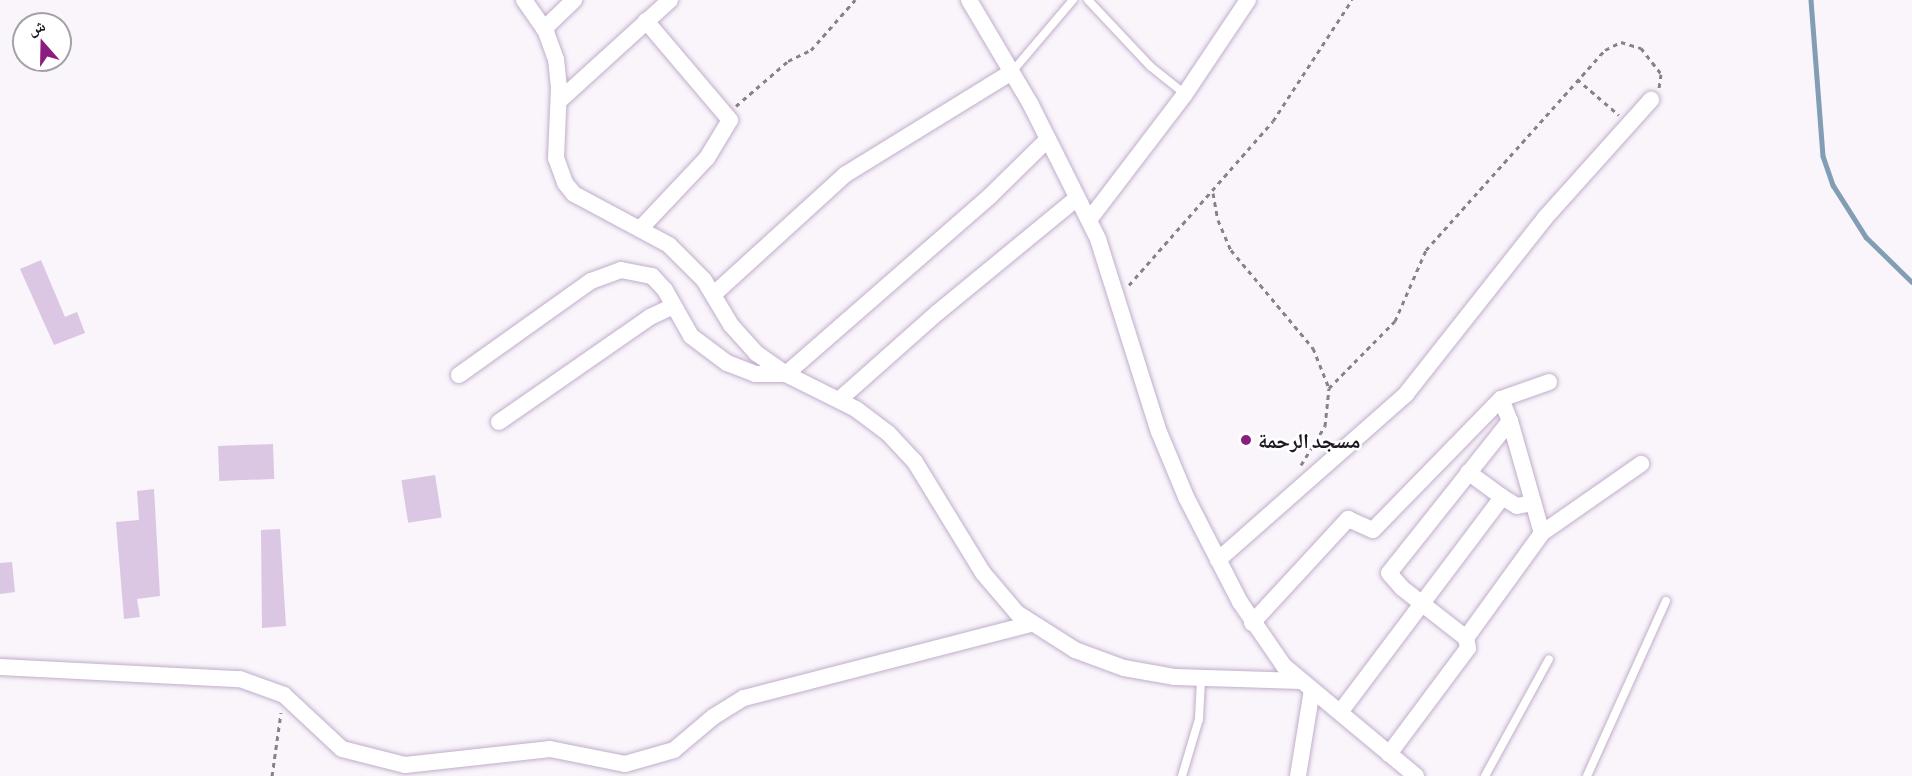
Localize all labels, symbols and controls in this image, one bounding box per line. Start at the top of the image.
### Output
north arrow [12,12,72,72]
text: ش [25,16,48,38]
place label: مسجد الرحمة [1258,427,1360,453]
marker: مسجد الرحمة [1239,433,1253,447]

